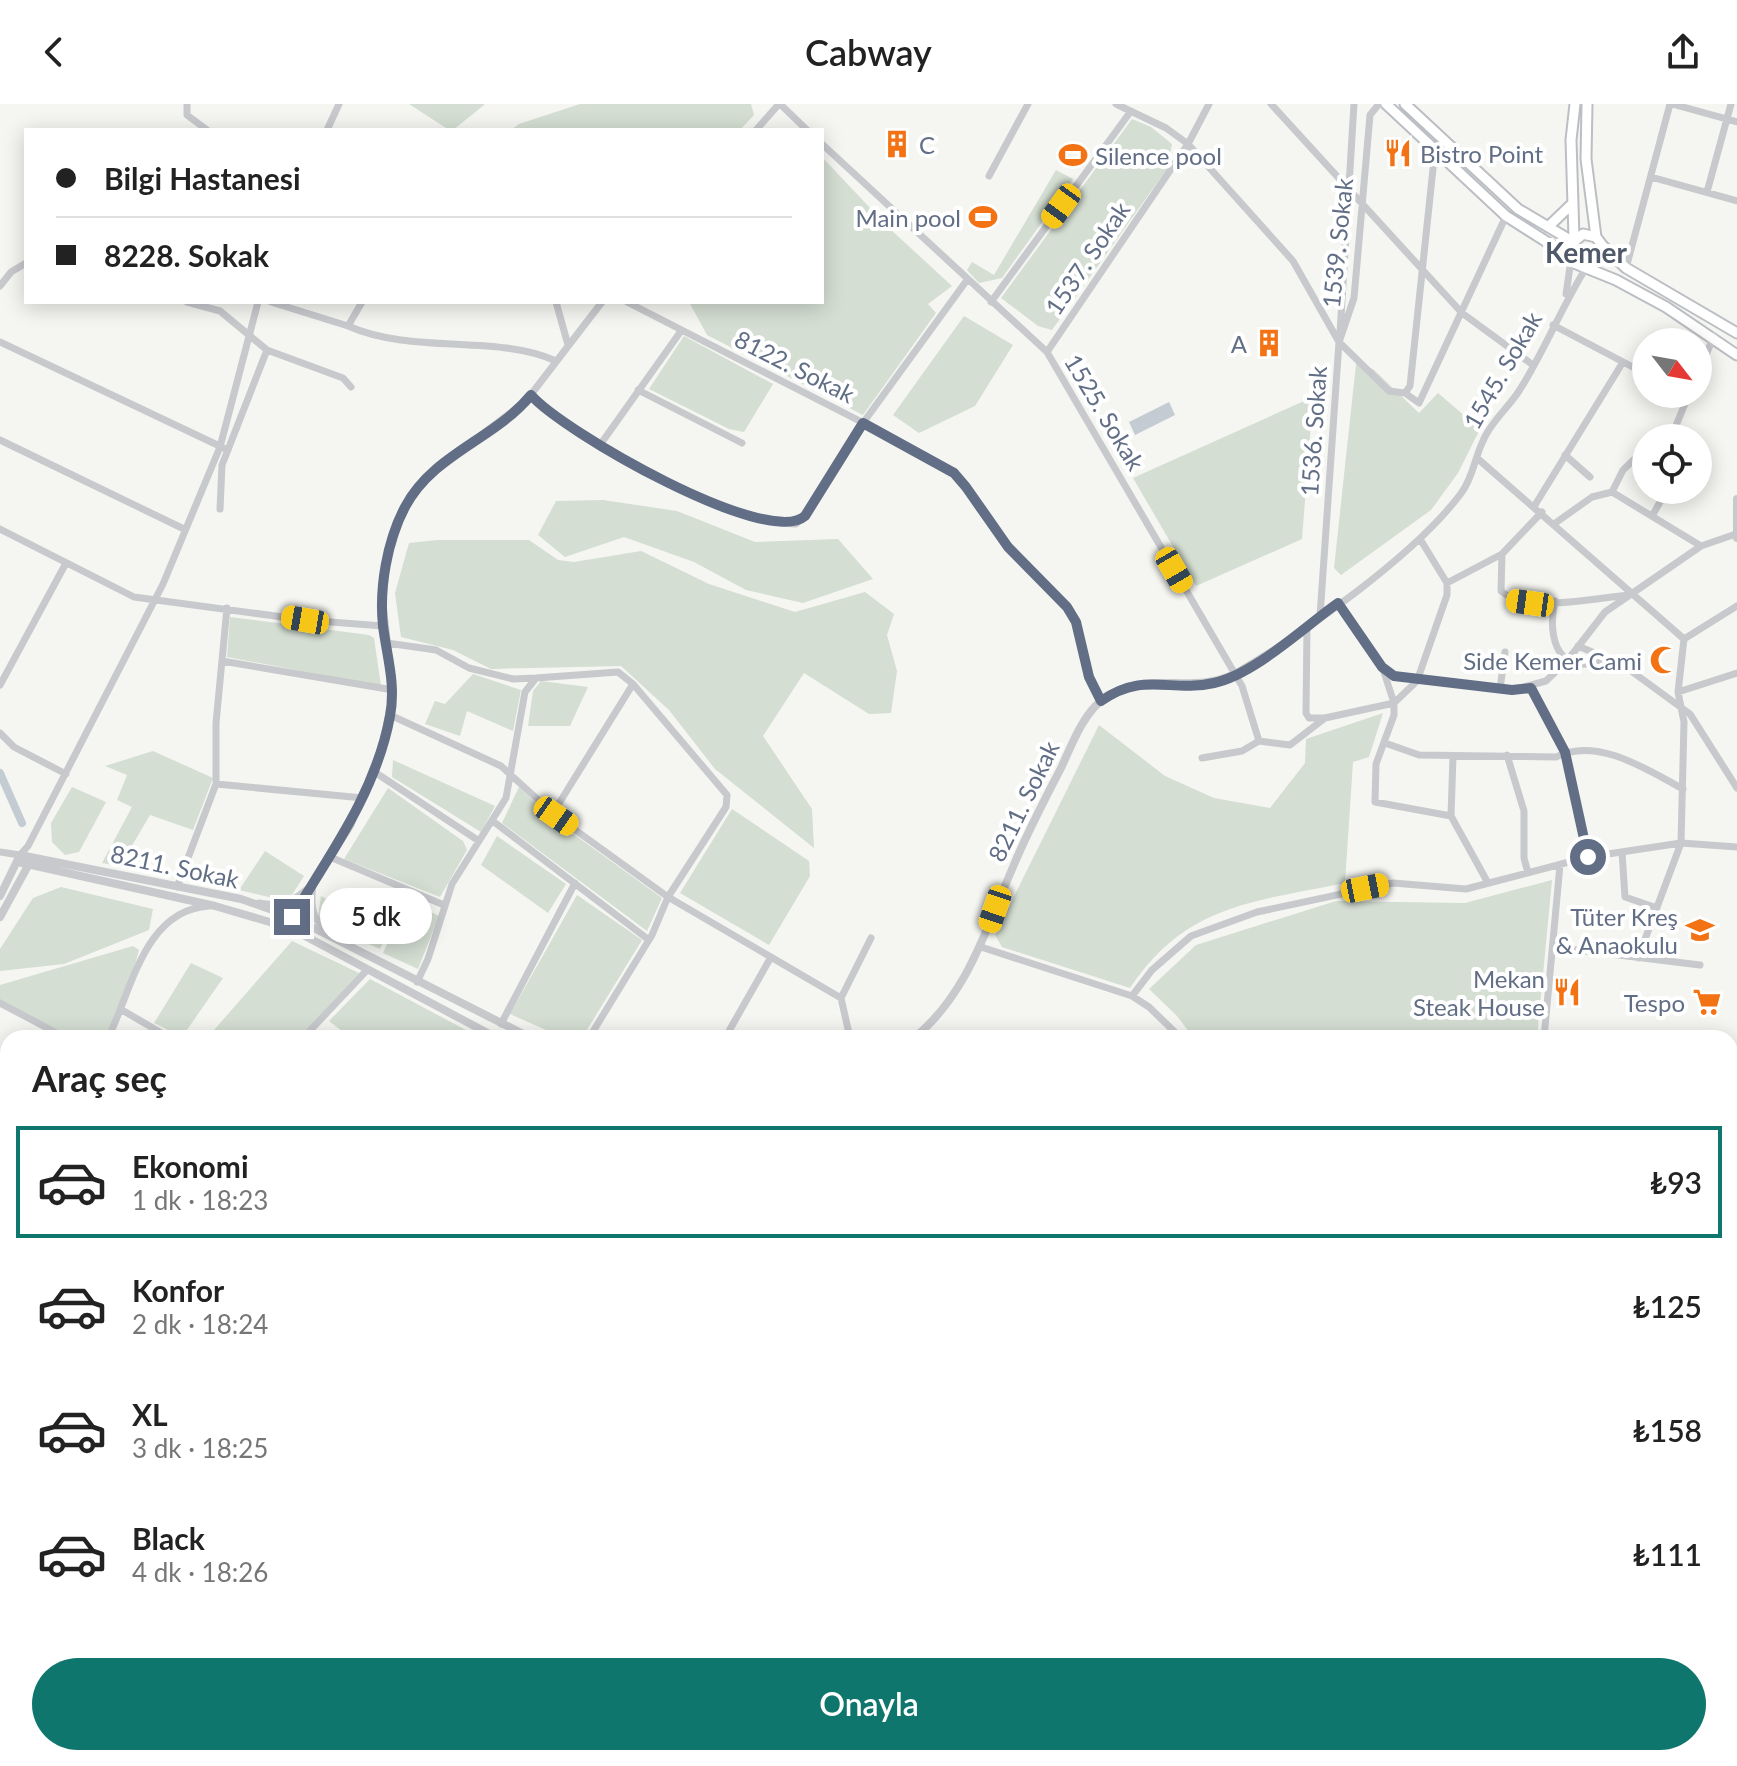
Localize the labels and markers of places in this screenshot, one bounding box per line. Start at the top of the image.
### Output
building icon: C [882,129,912,159]
place label: C [919,130,935,159]
restaurant icon: Bistro Point [1383,138,1413,168]
place label: Bistro Point [1420,139,1543,168]
sports icon: Silence pool [1058,140,1088,170]
place label: Silence pool [1095,141,1222,170]
sports icon: Main pool [968,202,998,232]
place label: Main pool [856,203,961,232]
building icon: A [1254,328,1284,358]
place label: A [1231,329,1248,358]
mosque icon: Side Kemer Cami [1649,645,1679,675]
place label: Side Kemer Cami [1463,646,1642,675]
place label: Tüter Kreş & Anaokulu [1556,902,1678,959]
school or university icon: Tüter Kreş & Anaokulu [1685,915,1715,945]
place label: Mekan Steak House [1413,964,1545,1021]
restaurant icon: Mekan Steak House [1552,977,1582,1007]
supermarket icon: Tespo [1692,987,1722,1017]
place label: Tespo [1624,988,1685,1017]

